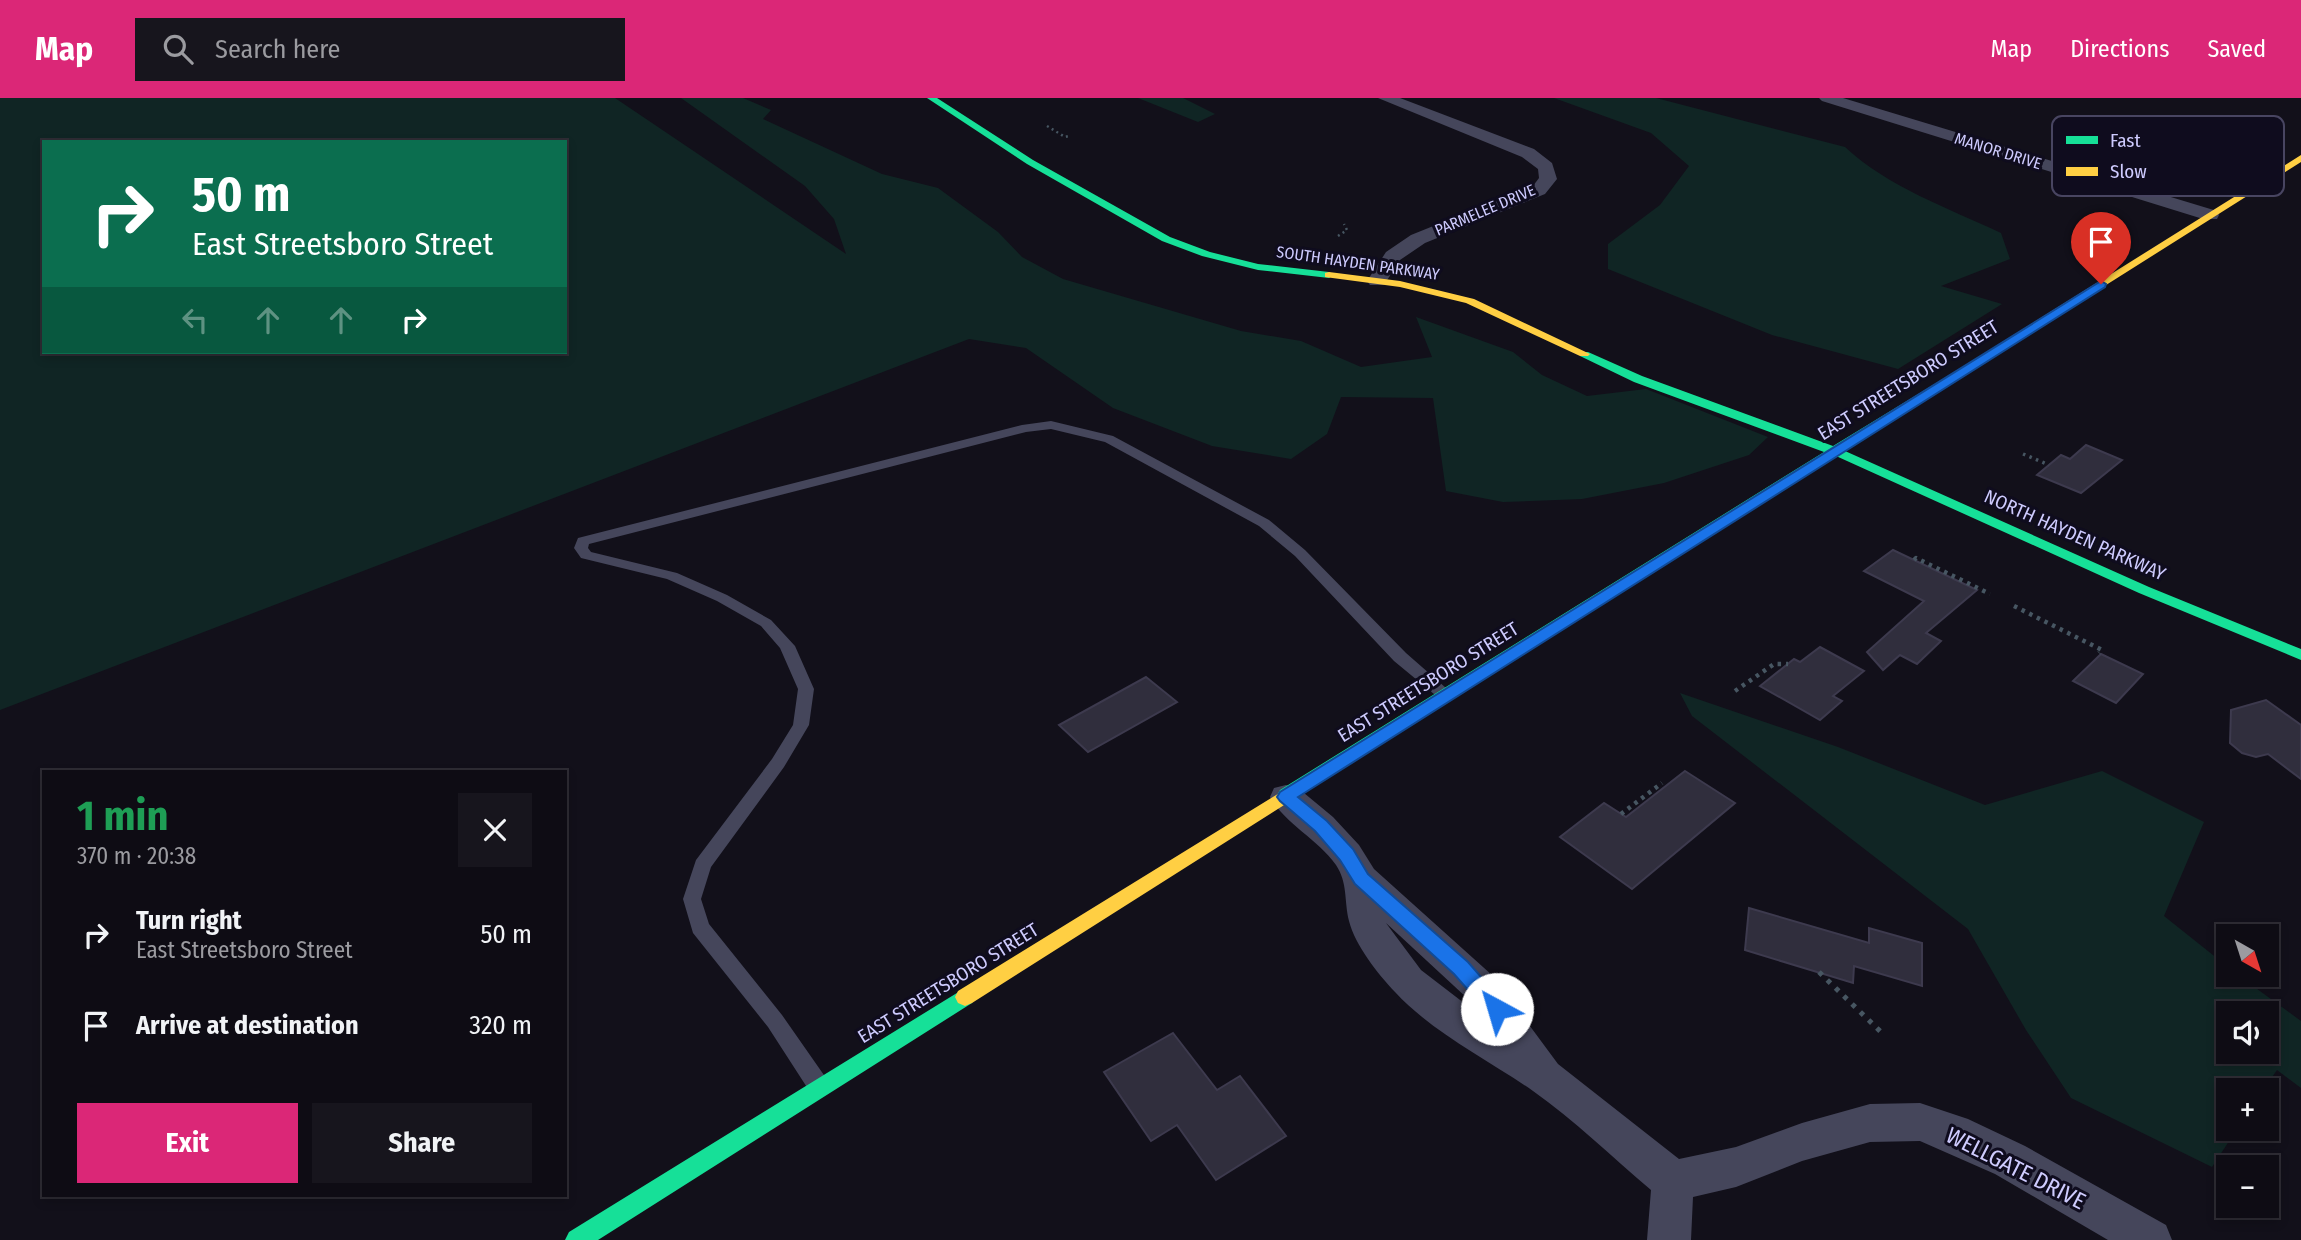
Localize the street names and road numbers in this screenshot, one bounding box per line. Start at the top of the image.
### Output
street label: MANOR DRIVE [1952,129,2044,173]
street label: PARMELEE DRIVE [1432,180,1538,240]
street label: SOUTH HAYDEN PARKWAY [1275,242,1441,284]
street label: EAST STREETSBORO STREET [1813,315,2003,445]
street label: NORTH HAYDEN PARKWAY [1981,485,2170,586]
street label: EAST STREETSBORO STREET [1333,617,1523,747]
street label: EAST STREETSBORO STREET [853,918,1043,1048]
street label: WELLGATE DRIVE [1942,1121,2090,1215]

